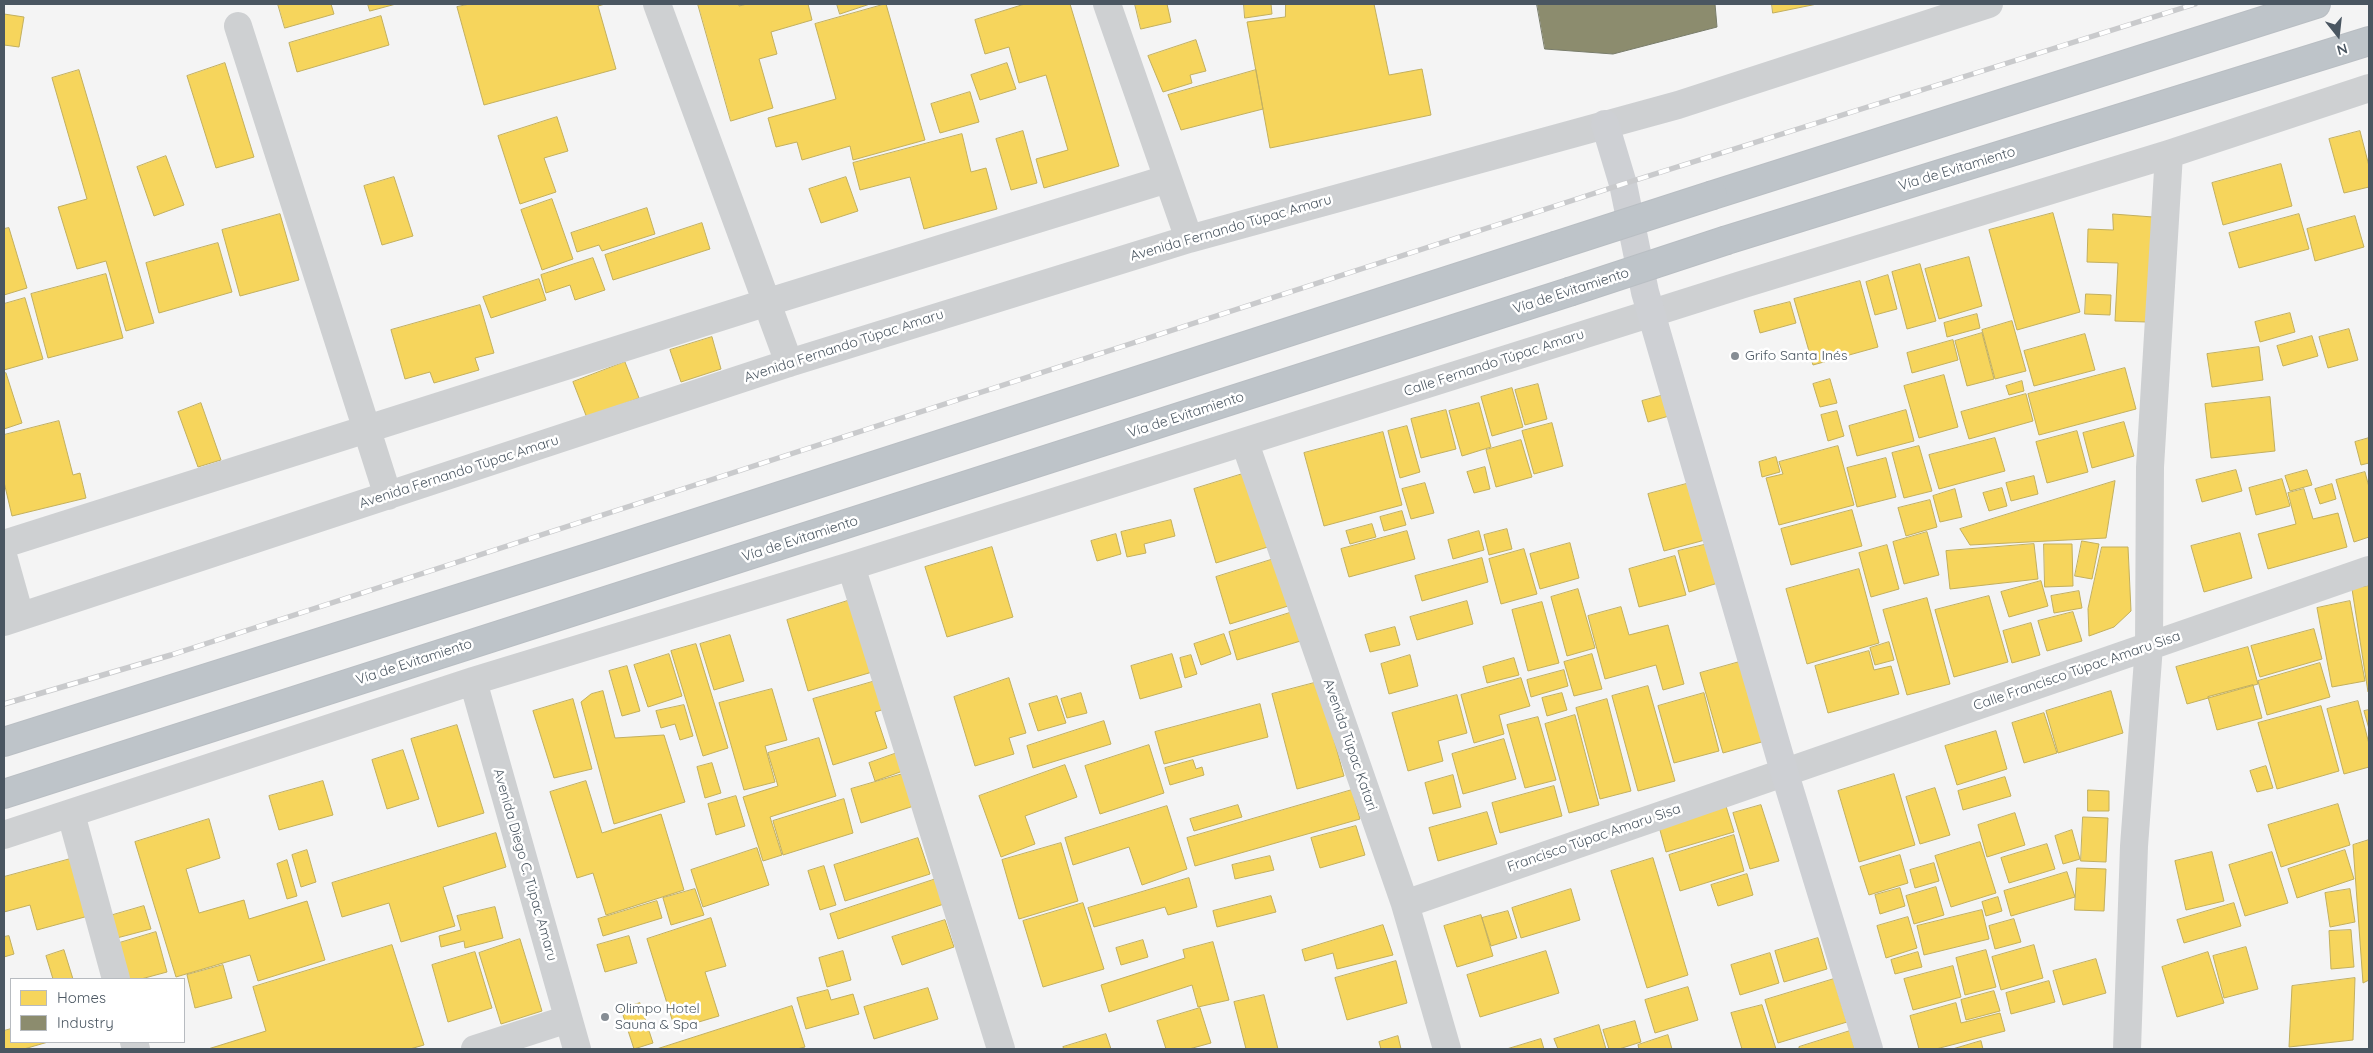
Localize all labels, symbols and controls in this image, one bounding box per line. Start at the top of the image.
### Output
north arrow [2313,10,2363,60]
text: N [2335,39,2350,59]
street label: Vía de Evitamiento [1897,143,2017,195]
street label: Avenida Fernando Túpac Amaru [1128,191,1334,265]
street label: Vía de Evitamiento [1511,264,1631,318]
street label: Avenida Fernando Túpac Amaru [742,306,946,386]
street label: Calle Fernando Túpac Amaru [1402,326,1586,400]
place label: Grifo Santa Inés [1745,348,1847,364]
marker: Grifo Santa Inés [1729,350,1741,362]
street label: Vía de Evitamiento [1126,388,1246,442]
street label: Avenida Fernando Túpac Amaru [357,432,561,512]
street label: Vía de Evitamiento [740,512,860,566]
street label: Calle Francisco Túpac Amaru Sisa [1971,628,2183,714]
street label: Vía de Evitamiento [354,635,474,689]
street label: Avenida Túpac Katari [1320,677,1380,813]
street label: Avenida Diego C. Túpac Amaru [489,767,561,963]
street label: Francisco Túpac Amaru Sisa [1505,800,1683,876]
legend [10,978,185,1043]
text: Homes [57,988,106,1007]
place label: Olimpo Hotel Sauna & Spa [615,1001,700,1034]
marker: Olimpo Hotel Sauna & Spa [599,1011,611,1023]
text: Industry [57,1013,114,1032]

